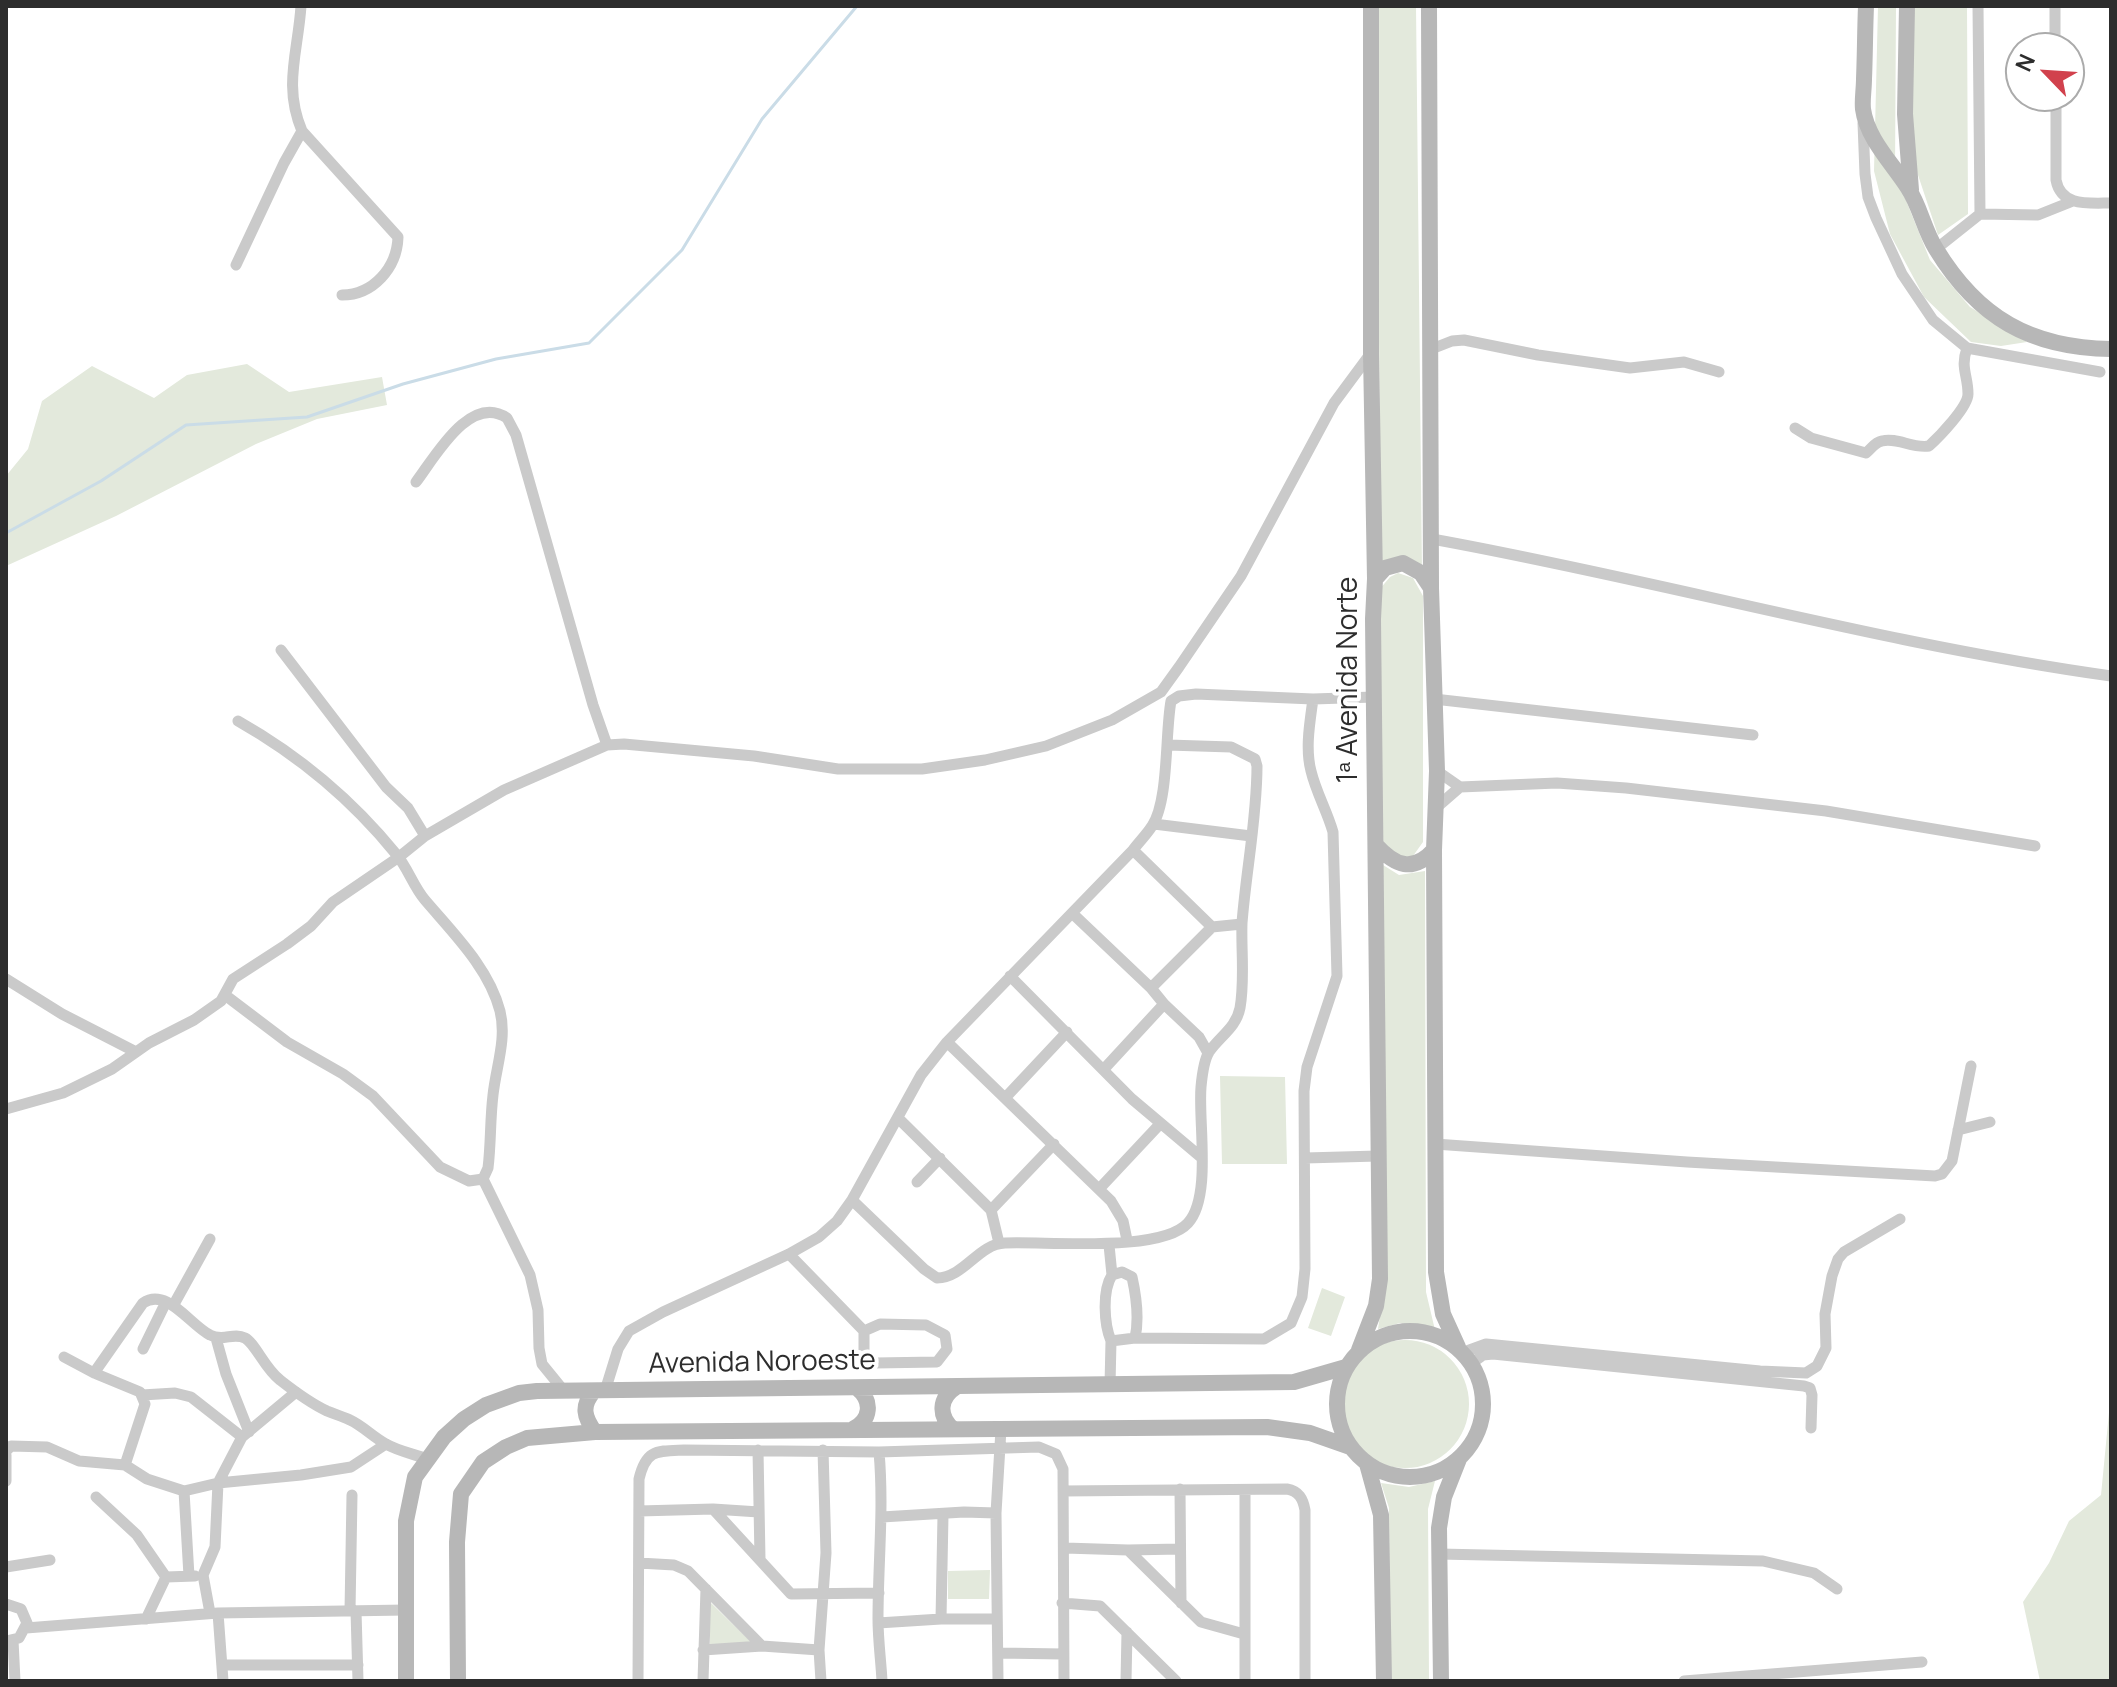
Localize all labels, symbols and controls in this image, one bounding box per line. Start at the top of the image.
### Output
north arrow [2005,32,2085,112]
text: N [2008,49,2042,76]
street label: 1ᵃ Avenida Norte [1332,577,1366,783]
street label: Avenida Noroeste [648,1344,876,1382]

